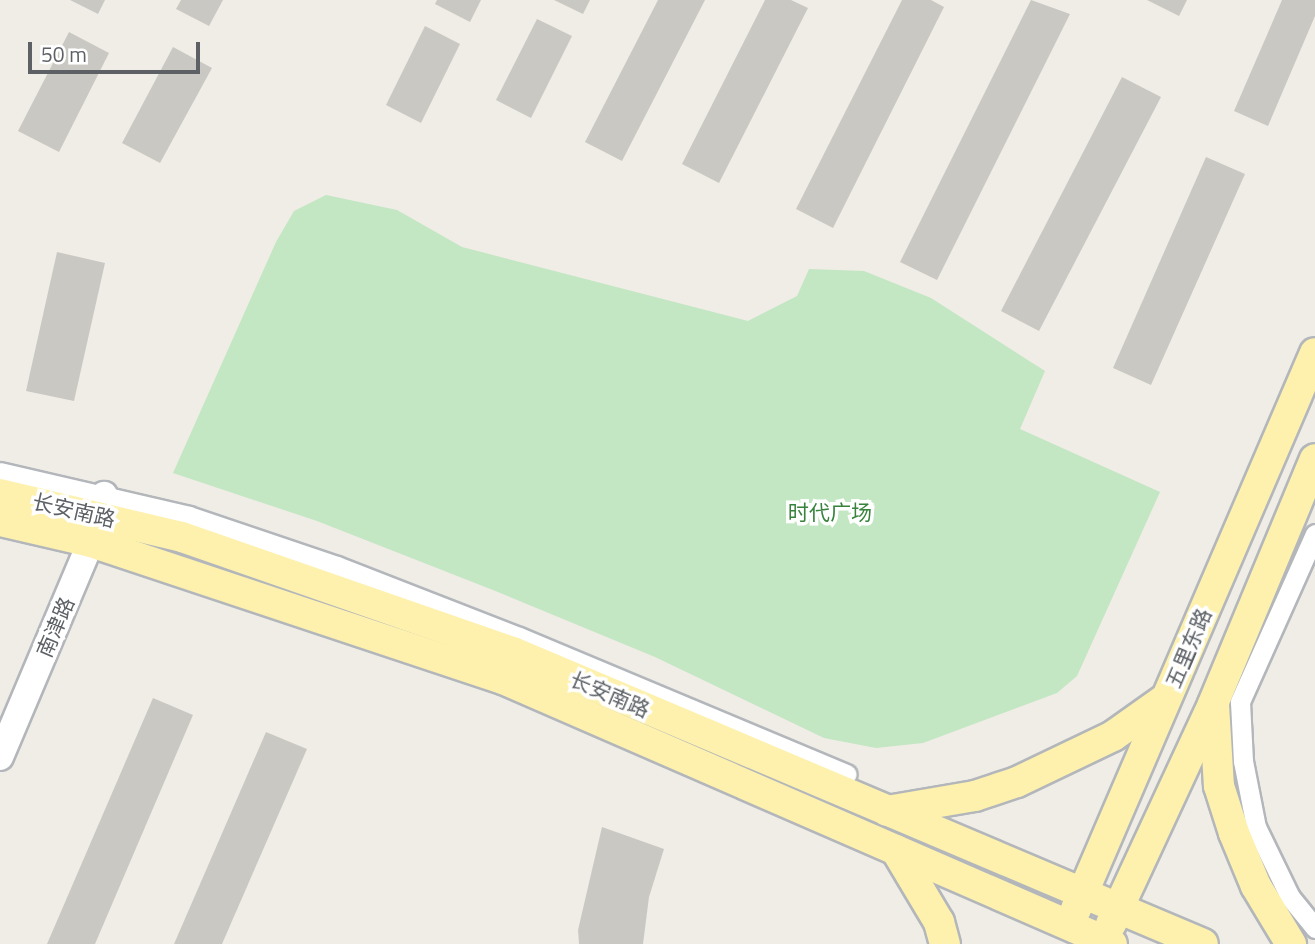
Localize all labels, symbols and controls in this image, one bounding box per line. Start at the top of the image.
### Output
scale bar [32,28,203,72]
text: 50 m [41,38,87,70]
street label: 长安南路 [30,488,118,532]
park label: 时代广场 [788,499,872,525]
street label: 南津路 [31,593,79,661]
street label: 五里东路 [1160,604,1216,692]
street label: 长安南路 [566,666,654,722]

